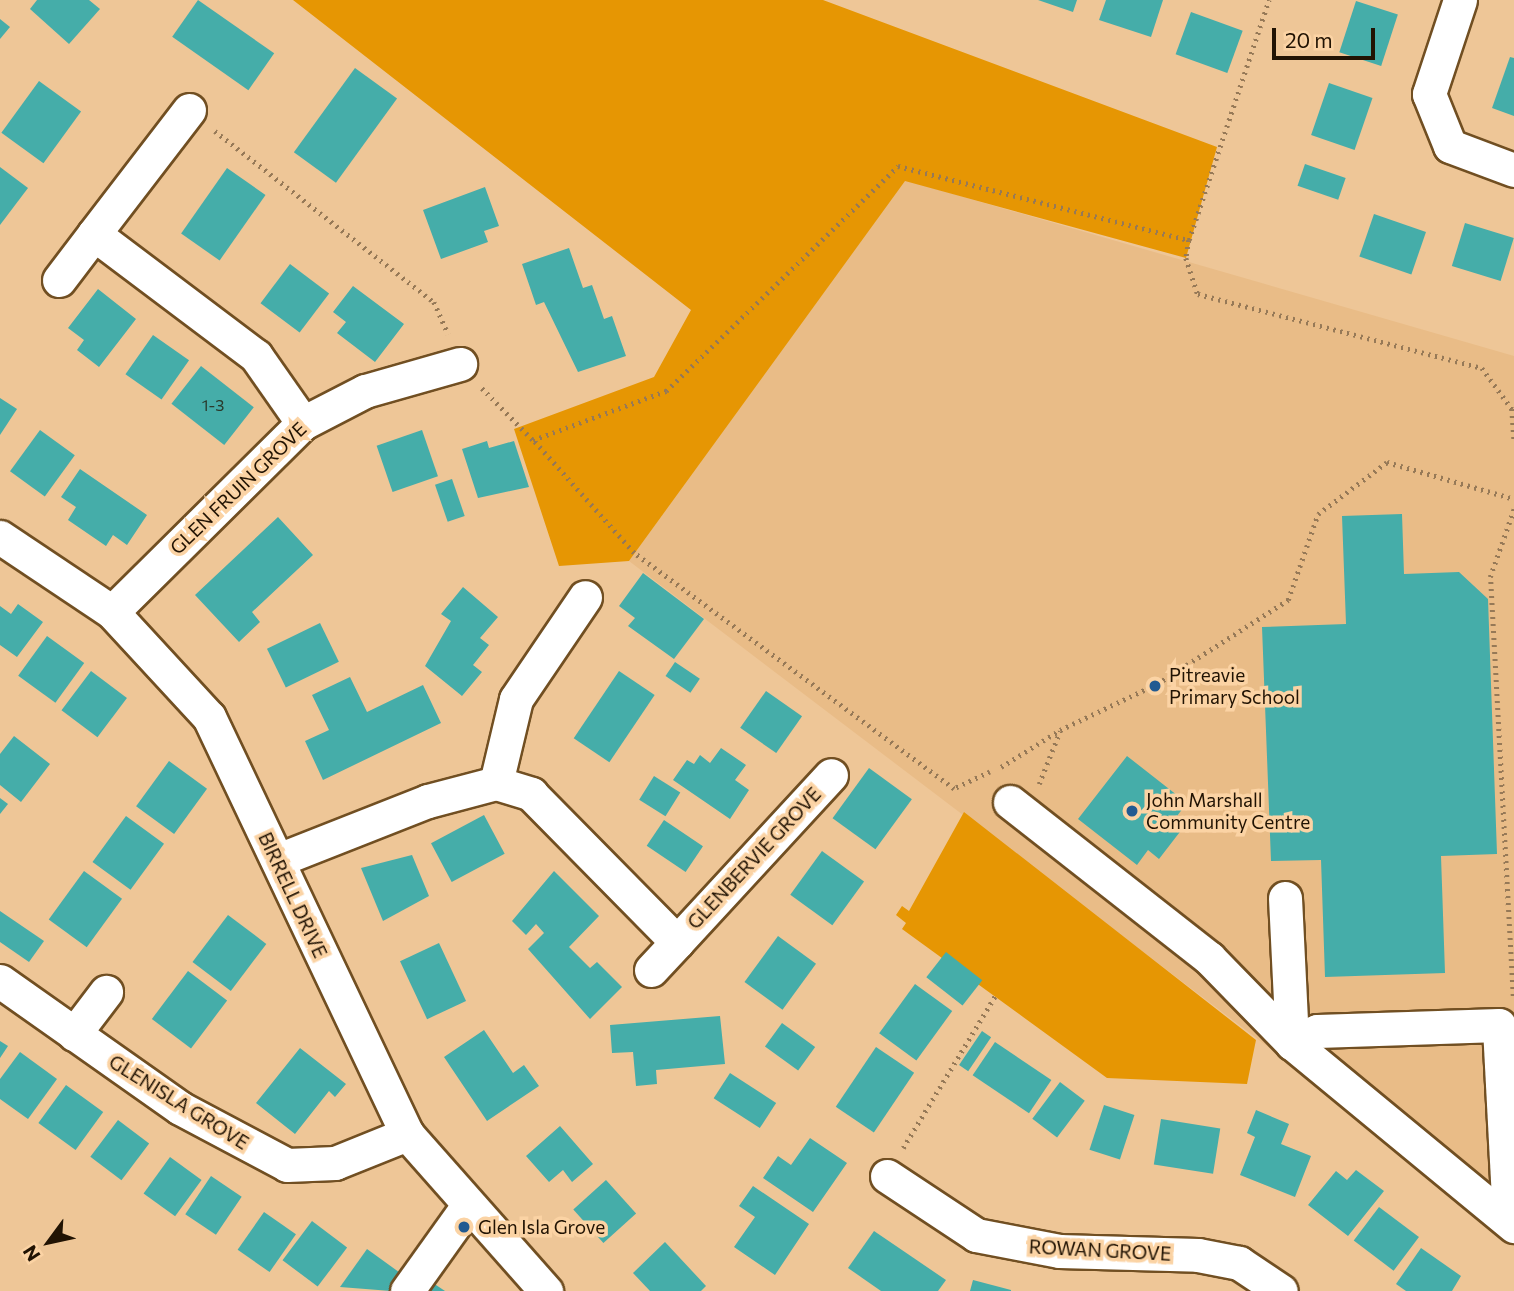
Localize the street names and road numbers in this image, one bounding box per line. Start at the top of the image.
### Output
street label: GLEN FRUIN GROVE [165,417,311,559]
street label: GLENBERVIE GROVE [682,782,826,934]
street label: BIRRELL DRIVE [254,829,332,961]
street label: GLENISLA GROVE [105,1050,253,1154]
street label: ROWAN GROVE [1028,1235,1172,1265]

